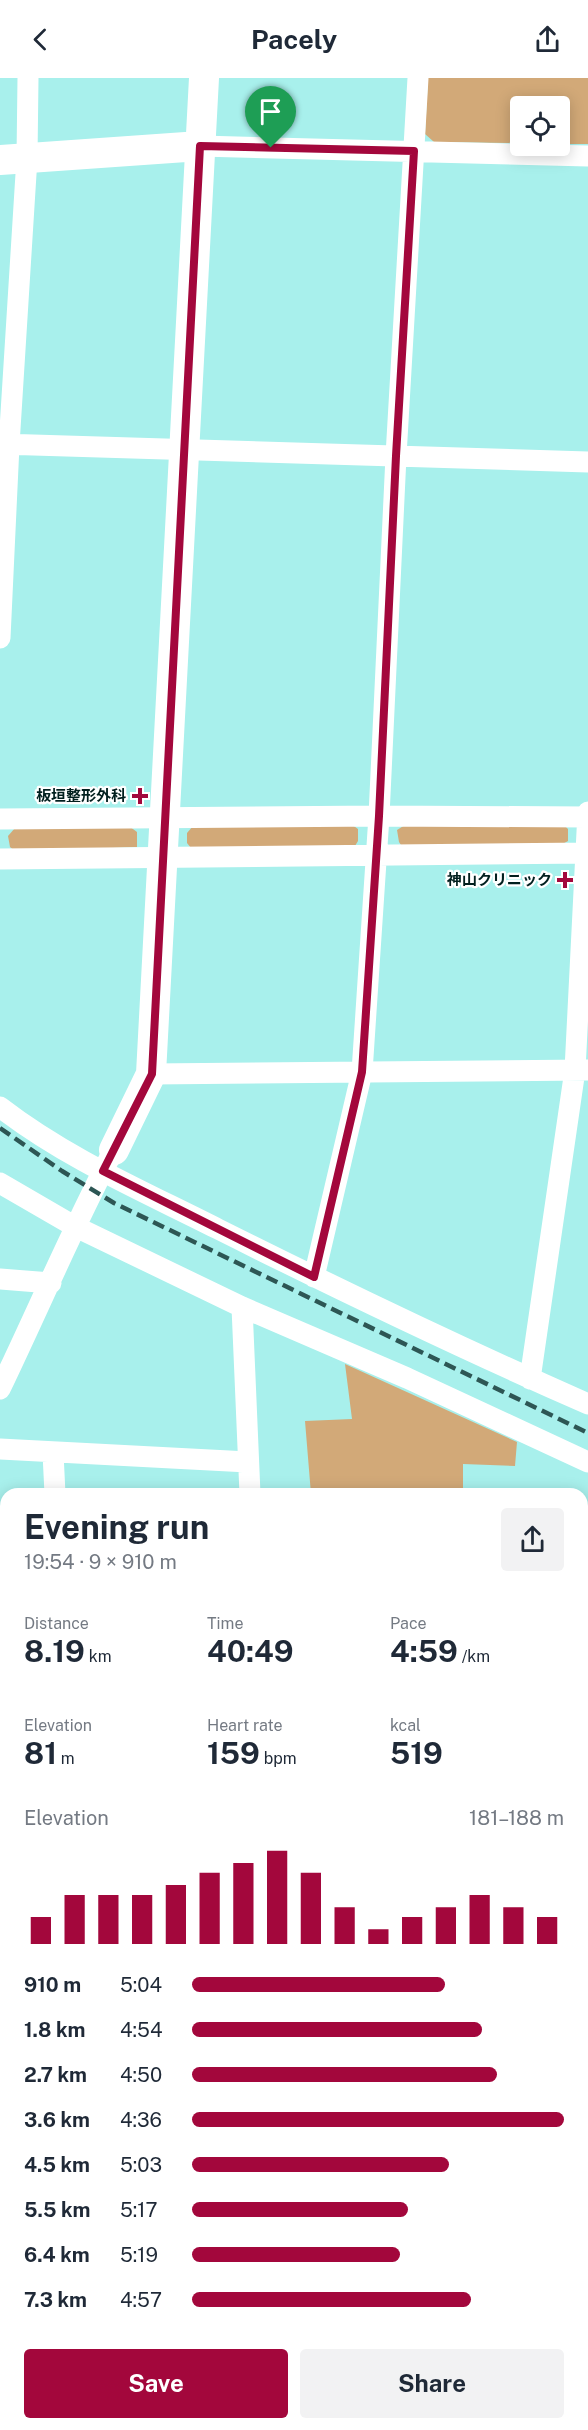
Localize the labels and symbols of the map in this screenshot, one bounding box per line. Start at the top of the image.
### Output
pin [245,86,296,148]
place label: 板垣整形外科 [36,787,126,804]
marker: 板垣整形外科 [131,787,149,805]
place label: 神山クリニック [446,871,552,888]
marker: 神山クリニック [556,871,574,889]

